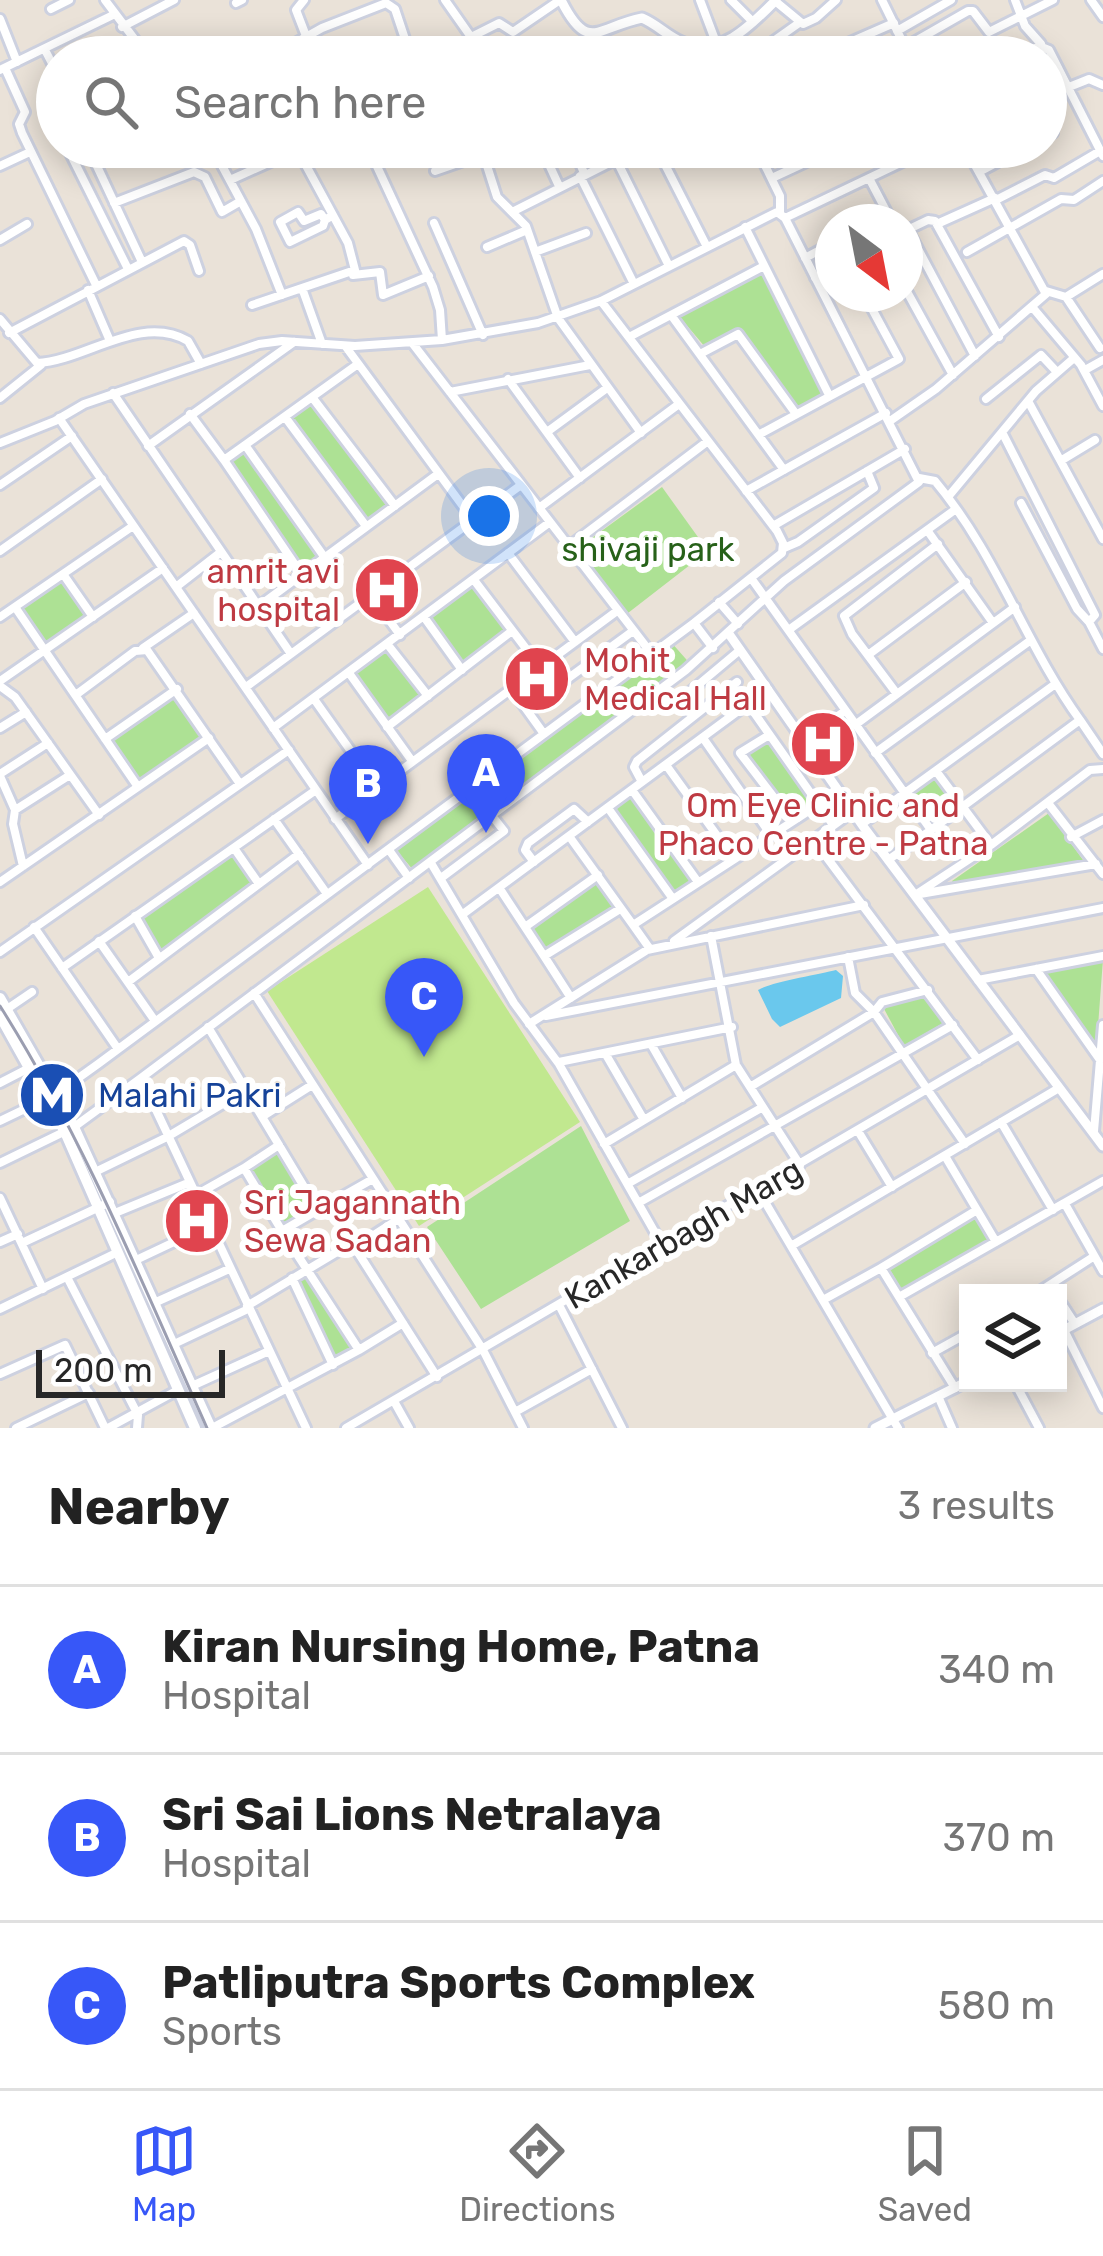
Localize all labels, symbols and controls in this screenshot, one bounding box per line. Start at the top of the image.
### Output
search box [36,36,1067,168]
icon: search [78,69,144,135]
text: Search here [174,76,426,129]
north arrow [815,204,923,312]
your location [459,486,519,546]
park label: shivaji park [562,530,734,569]
place label: amrit avi hospital [207,552,340,629]
hospital icon: amrit avi hospital [352,555,422,625]
place label: Mohit Medical Hall [584,641,767,718]
hospital icon: Mohit Medical Hall [502,644,572,714]
hospital icon: Om Eye Clinic and Phaco Centre - Patna [788,709,858,779]
pin: A [447,734,525,833]
pin: B [329,745,407,844]
place label: Om Eye Clinic and Phaco Centre - Patna [658,786,988,863]
pin: C [385,958,463,1057]
metro station icon: Malahi Pakri [17,1060,87,1130]
place label: Malahi Pakri [98,1076,281,1115]
street label: Kankarbagh Marg [558,1150,809,1317]
place label: Sri Jagannath Sewa Sadan [244,1183,461,1260]
hospital icon: Sri Jagannath Sewa Sadan [162,1186,232,1256]
map controls [959,1284,1067,1392]
button: layers [959,1284,1067,1392]
scale bar [36,1344,225,1397]
text: 200 m [54,1351,153,1390]
text: Nearby [48,1476,230,1537]
text: 3 results [898,1483,1055,1529]
text: Kiran Nursing Home, Patna [162,1620,760,1673]
text: A [73,1647,101,1693]
text: 340 m [938,1647,1055,1693]
text: Hospital [162,1673,311,1719]
text: Sri Sai Lions Netralaya [162,1788,662,1841]
text: B [73,1815,101,1861]
text: 370 m [943,1815,1055,1861]
text: Hospital [162,1841,311,1887]
text: Patliputra Sports Complex [162,1956,755,2009]
text: C [73,1983,101,2029]
text: 580 m [938,1983,1055,2029]
text: Sports [162,2009,282,2055]
tab: Map [131,2118,197,2229]
tab: Directions [459,2118,616,2229]
tab: Saved [878,2118,972,2229]

